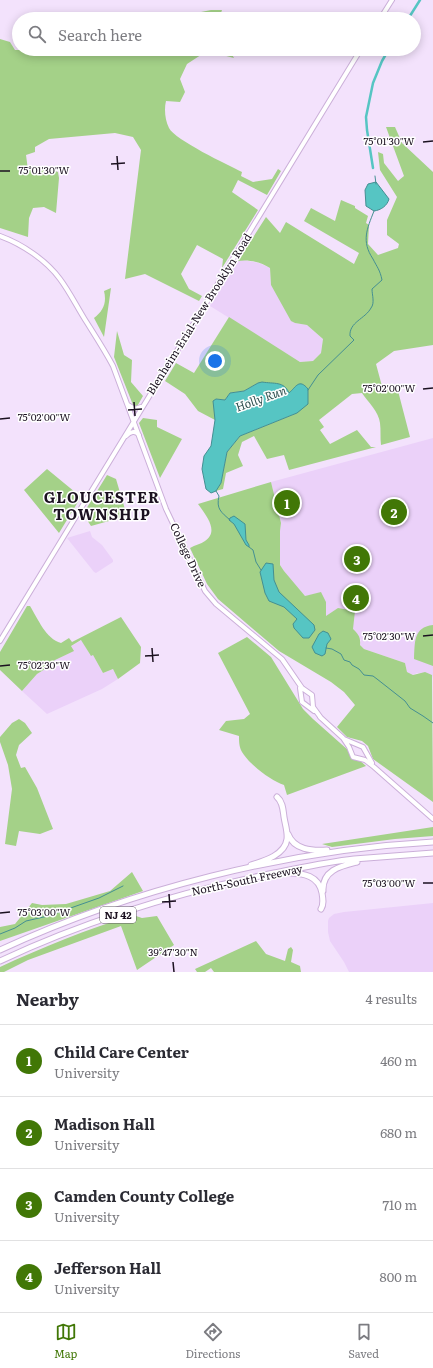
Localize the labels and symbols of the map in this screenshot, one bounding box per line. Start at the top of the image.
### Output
text: 75°01'30"W [363,133,415,148]
text: 75°01'30"W [18,162,70,177]
street label: Blenheim-Erial-New Brooklyn Road [142,229,255,397]
your location [205,351,225,371]
text: 75°02'00"W [363,380,415,395]
water label: Holly Run [233,381,289,416]
text: 75°02'00"W [18,409,70,424]
district label: GLOUCESTER TOWNSHIP [44,485,160,525]
pin: 1 [274,488,300,518]
pin: 2 [381,497,407,527]
street label: College Drive [167,520,211,590]
pin: 3 [344,544,370,574]
pin: 4 [343,583,369,613]
text: 75°02'30"W [363,628,415,643]
text: 75°02'30"W [18,657,70,672]
street label: North-South Freeway [190,859,304,899]
text: 75°03'00"W [363,875,416,890]
text: 75°03'00"W [18,904,71,919]
road number: NJ 42 [100,907,136,923]
text: 39°47'30"N [148,944,198,959]

